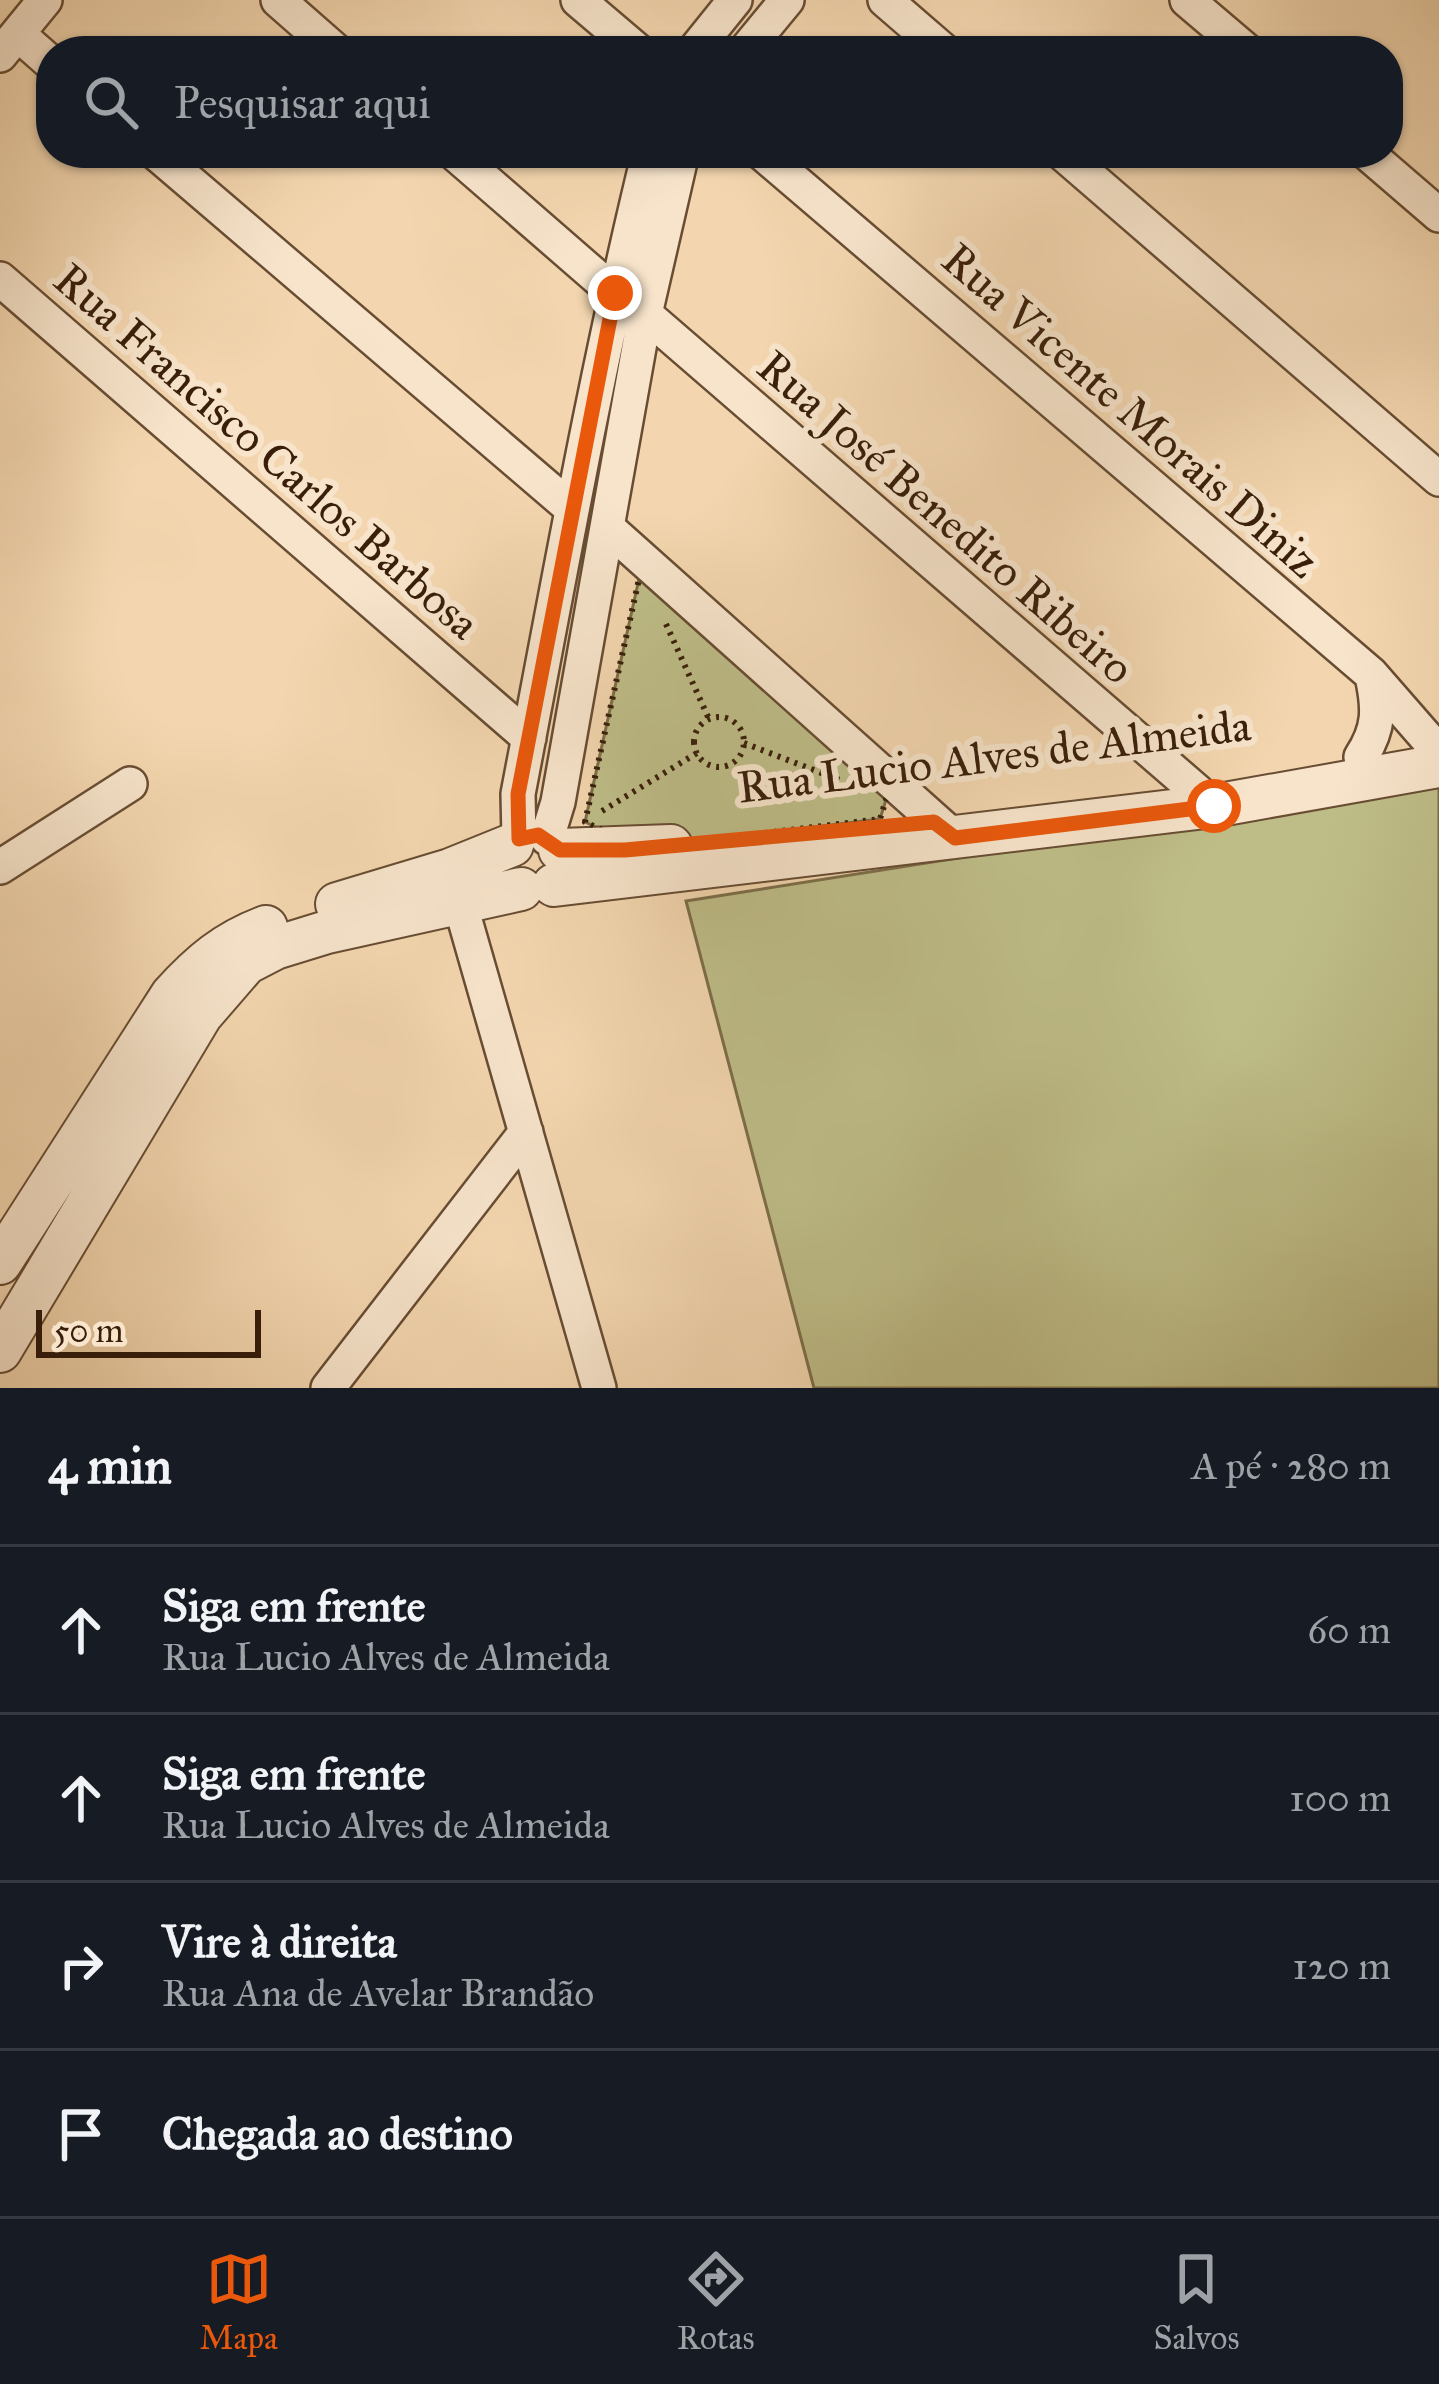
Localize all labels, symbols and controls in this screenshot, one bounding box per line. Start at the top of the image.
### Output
search box [36,36,1403,168]
icon: search [78,69,144,135]
text: Pesquisar aqui [174,75,431,130]
street label: Rua Vicente Morais Diniz [931,231,1331,589]
street label: Rua Francisco Carlos Barbosa [43,251,491,651]
route end [588,266,642,320]
street label: Rua José Benedito Ribeiro [747,339,1145,695]
street label: Rua Lucio Alves de Almeida [734,697,1254,815]
route start [1187,779,1241,833]
scale bar [36,1304,261,1357]
text: 50 m [54,1311,123,1351]
text: 4 min [48,1435,172,1497]
text: A pé · 280 m [1191,1442,1391,1490]
text: Siga em frente [162,1578,426,1633]
icon: ahead [48,1597,114,1663]
text: 60 m [1307,1606,1391,1654]
text: Rua Lucio Alves de Almeida [162,1633,610,1681]
text: Siga em frente [162,1746,426,1801]
icon: ahead [48,1765,114,1831]
text: 100 m [1289,1774,1391,1822]
text: Rua Lucio Alves de Almeida [162,1801,610,1849]
text: Vire à direita [162,1914,397,1969]
icon: right [48,1933,114,1999]
text: 120 m [1292,1942,1391,1990]
text: Rua Ana de Avelar Brandão [162,1969,594,2017]
icon: arrive [48,2101,114,2167]
text: Chegada ao destino [162,2106,513,2161]
tab: Mapa [200,2246,278,2358]
tab: Rotas [677,2246,754,2358]
tab: Salvos [1153,2246,1239,2358]

